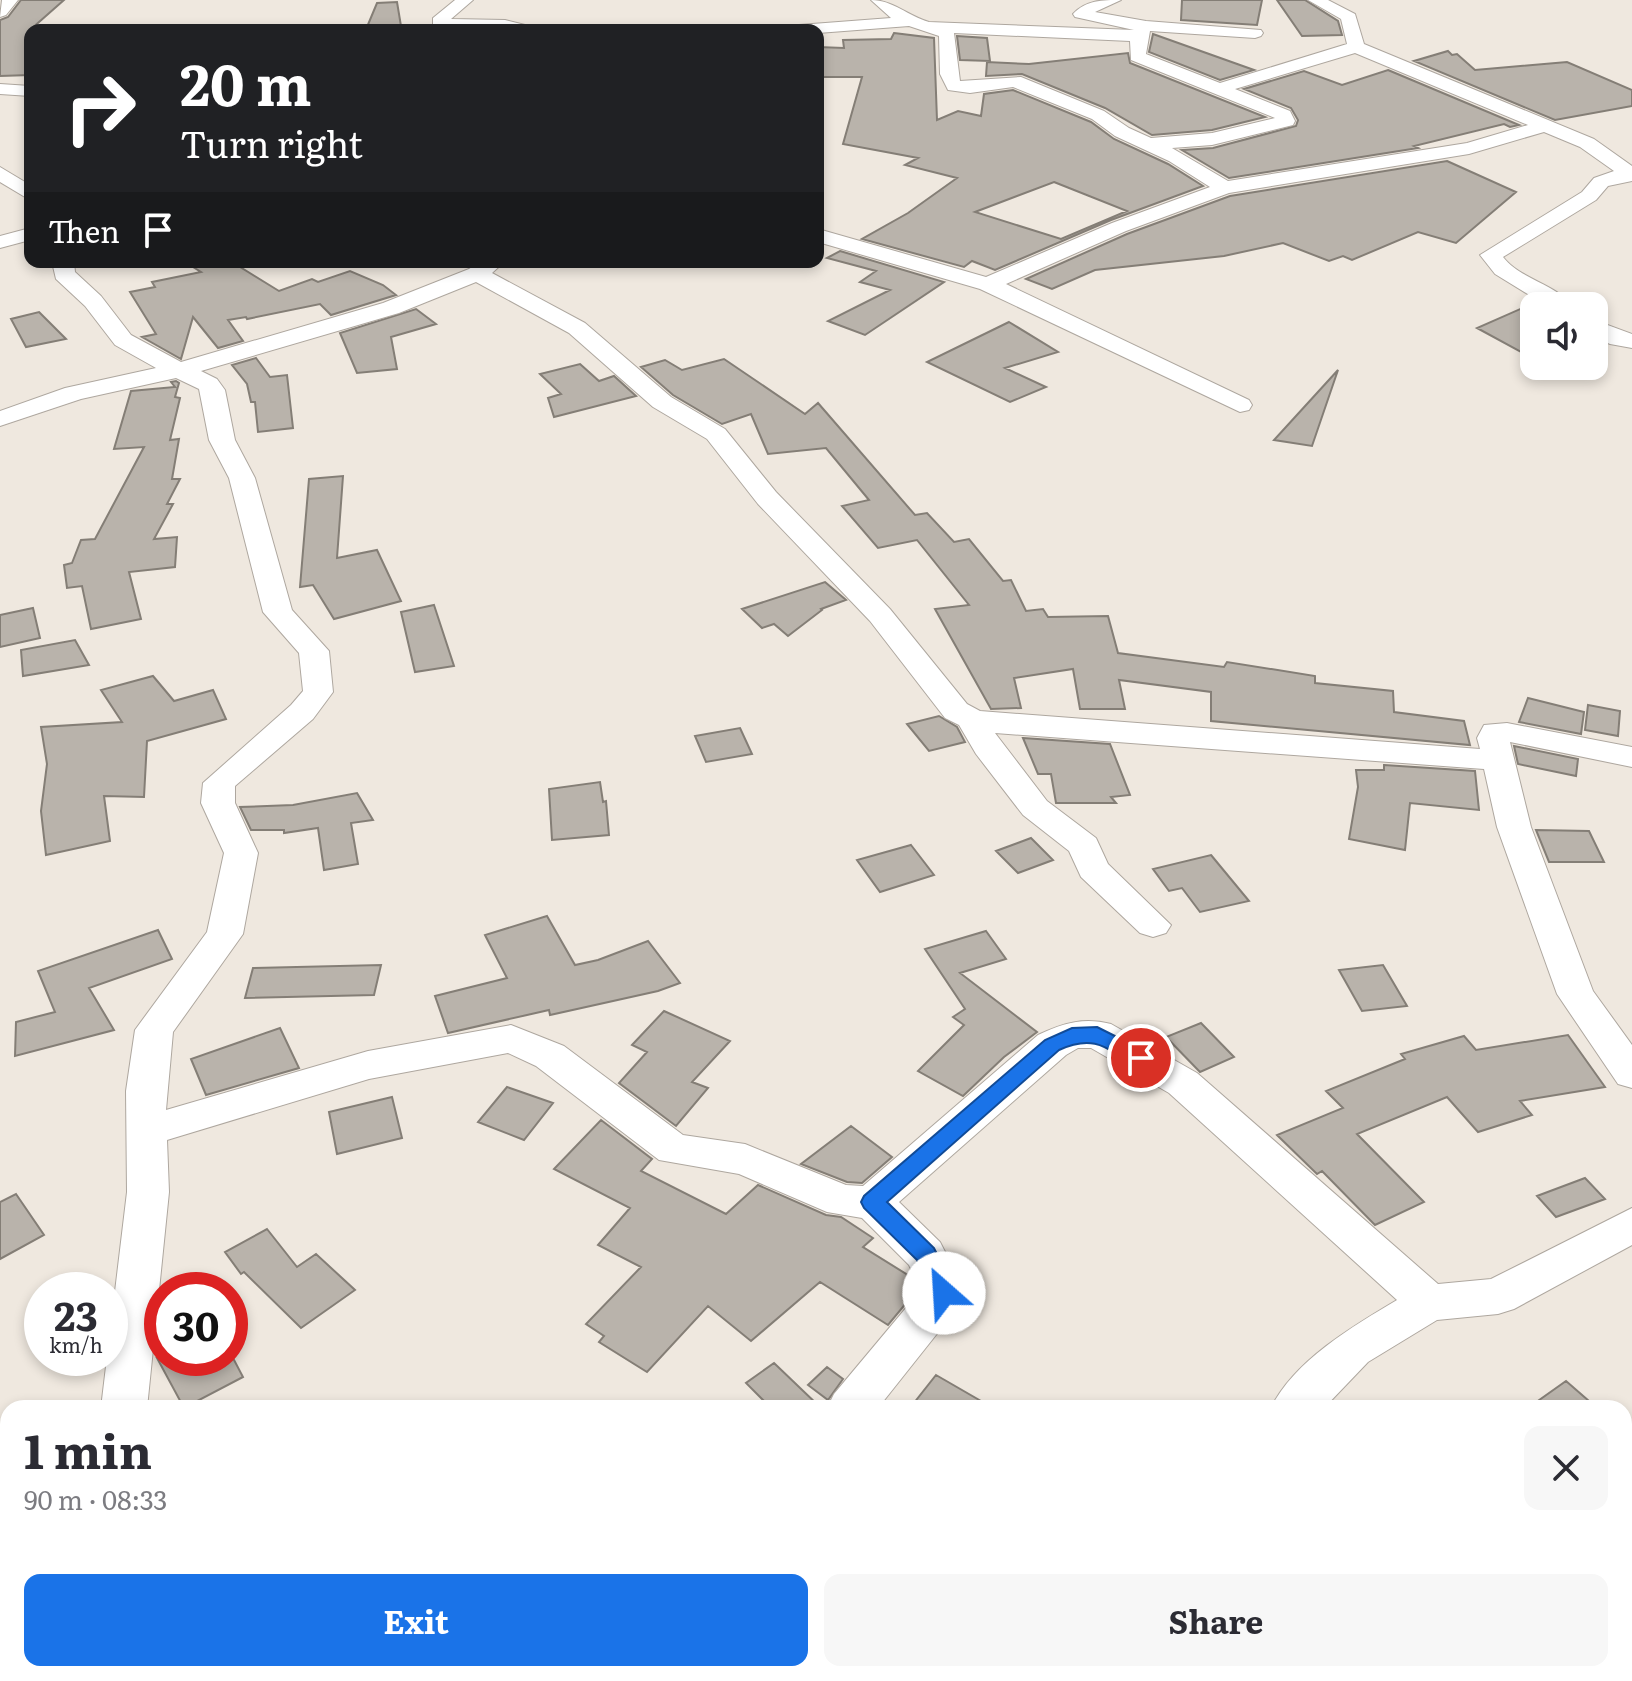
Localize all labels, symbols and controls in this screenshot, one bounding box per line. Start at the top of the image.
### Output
text: 20 m [180,40,312,123]
icon: right [48,56,152,160]
text: Turn right [180,116,363,169]
text: Then [48,208,120,252]
icon: arrive [136,208,180,252]
map controls [1520,292,1608,380]
button: sound [1520,292,1608,380]
pin [1107,1024,1175,1092]
icon: arrive [1119,1036,1163,1080]
position arrow [902,1251,986,1335]
speed limit sign: 30 [144,1272,248,1376]
text: 23 [54,1284,98,1343]
text: km/h [49,1329,103,1359]
text: 1 min [24,1413,152,1484]
button: close [1524,1426,1608,1510]
text: 90 m · 08:33 [24,1479,167,1518]
button: Exit [24,1574,808,1666]
button: Share [824,1574,1608,1666]

